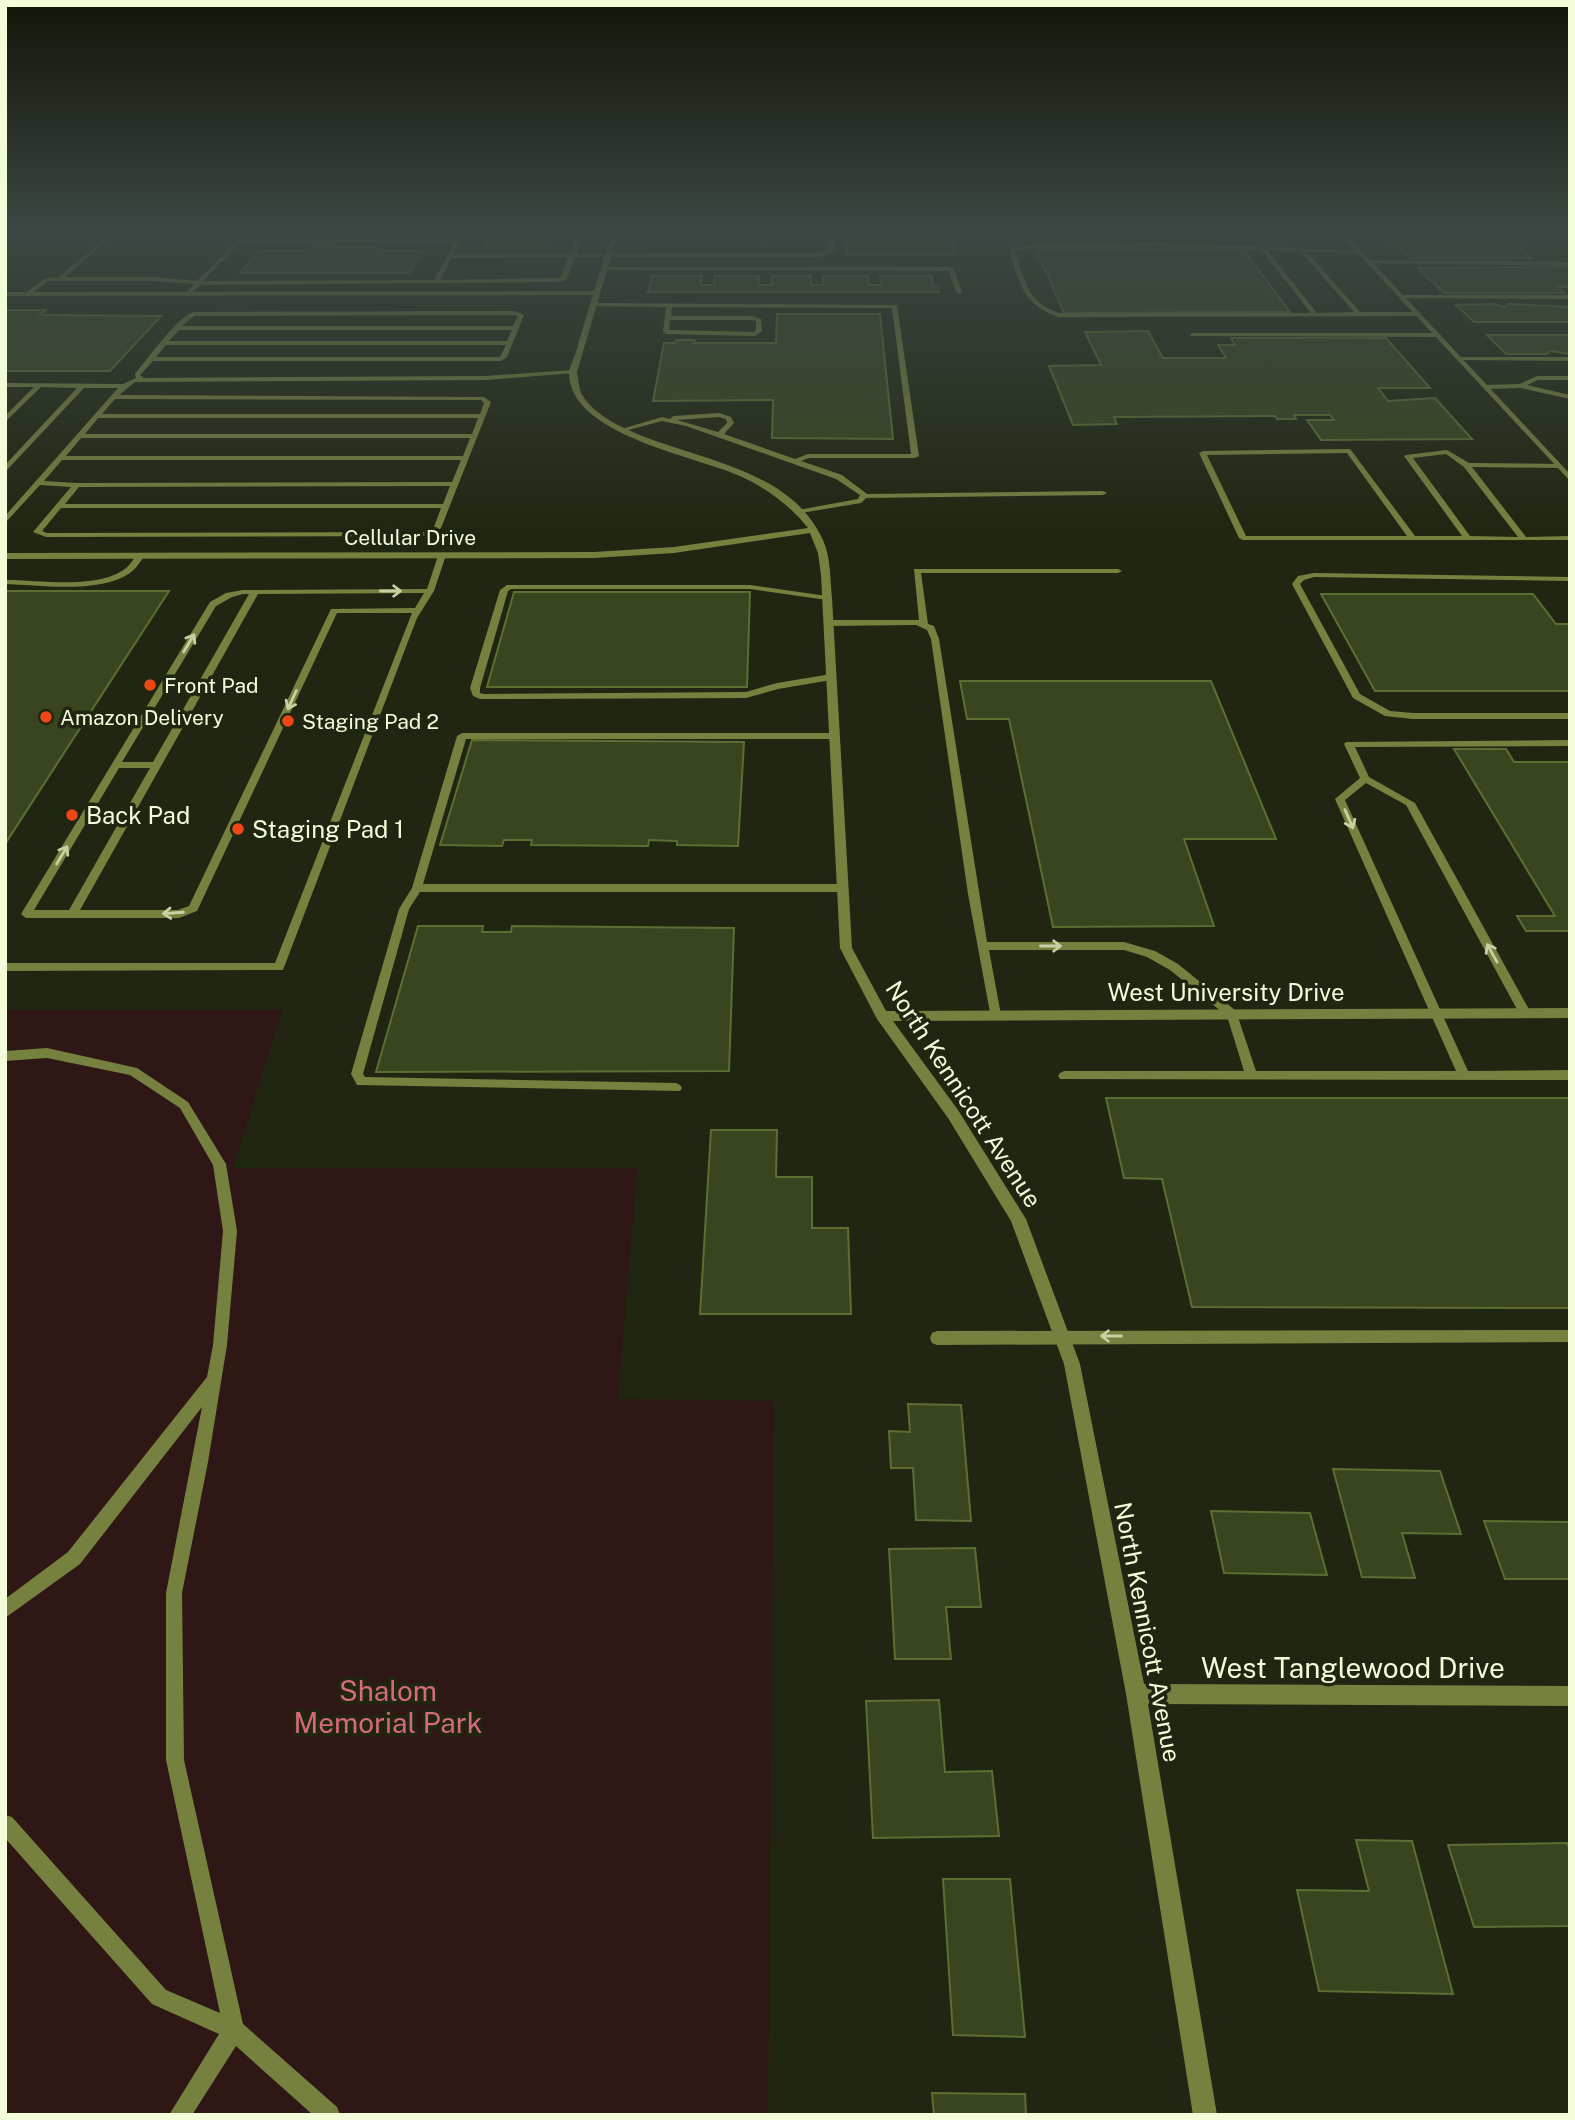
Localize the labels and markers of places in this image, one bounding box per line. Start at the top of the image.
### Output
place label: Front Pad [164,673,259,698]
marker: Front Pad [142,677,158,693]
place label: Amazon Delivery [60,705,224,730]
marker: Amazon Delivery [38,709,54,725]
place label: Staging Pad 2 [302,709,439,734]
marker: Staging Pad 2 [280,713,296,729]
place label: Back Pad [86,801,190,829]
marker: Back Pad [64,807,80,823]
place label: Staging Pad 1 [252,815,404,843]
marker: Staging Pad 1 [230,821,246,837]

